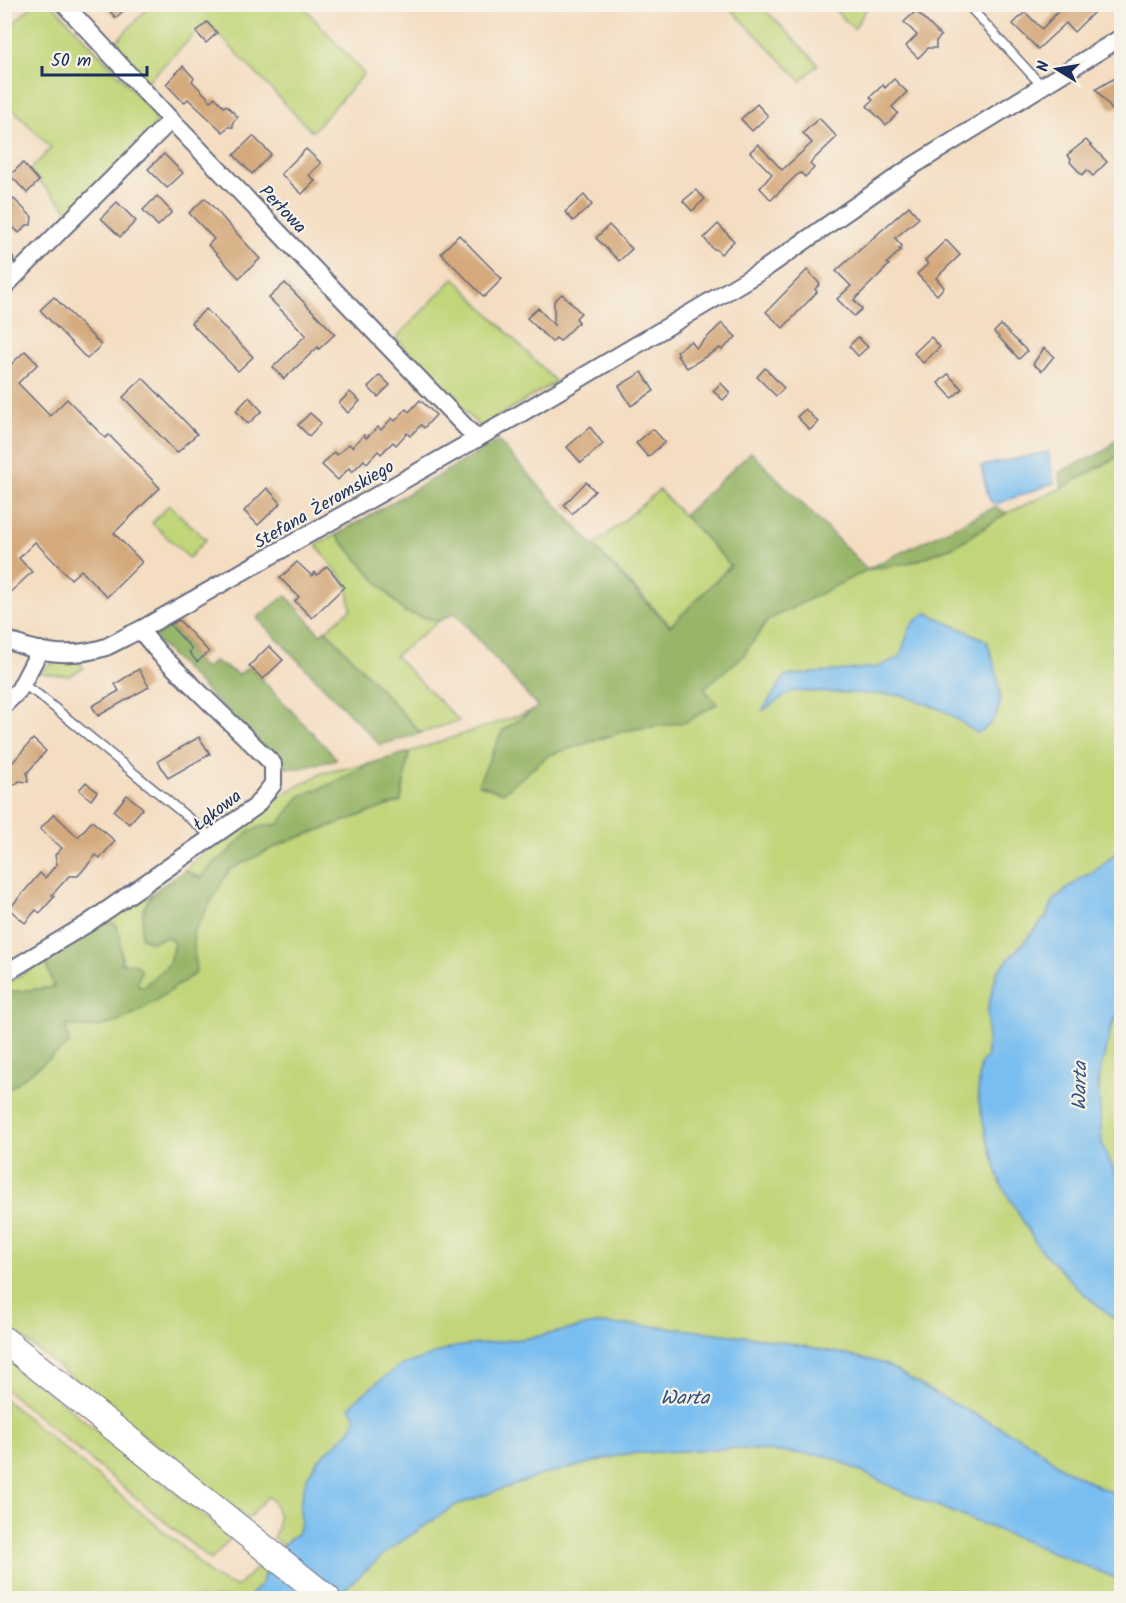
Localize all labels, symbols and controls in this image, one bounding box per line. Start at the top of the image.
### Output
scale bar [42,39,147,77]
north arrow [1027,39,1087,99]
text: 50 m [51,47,91,76]
text: N [1031,59,1057,74]
street label: Perłowa [251,179,313,241]
street label: Stefana Żeromskiego [249,453,400,557]
street label: Łąkowa [187,783,249,839]
water label: Warta [1065,1060,1097,1111]
water label: Warta [661,1383,711,1415]

